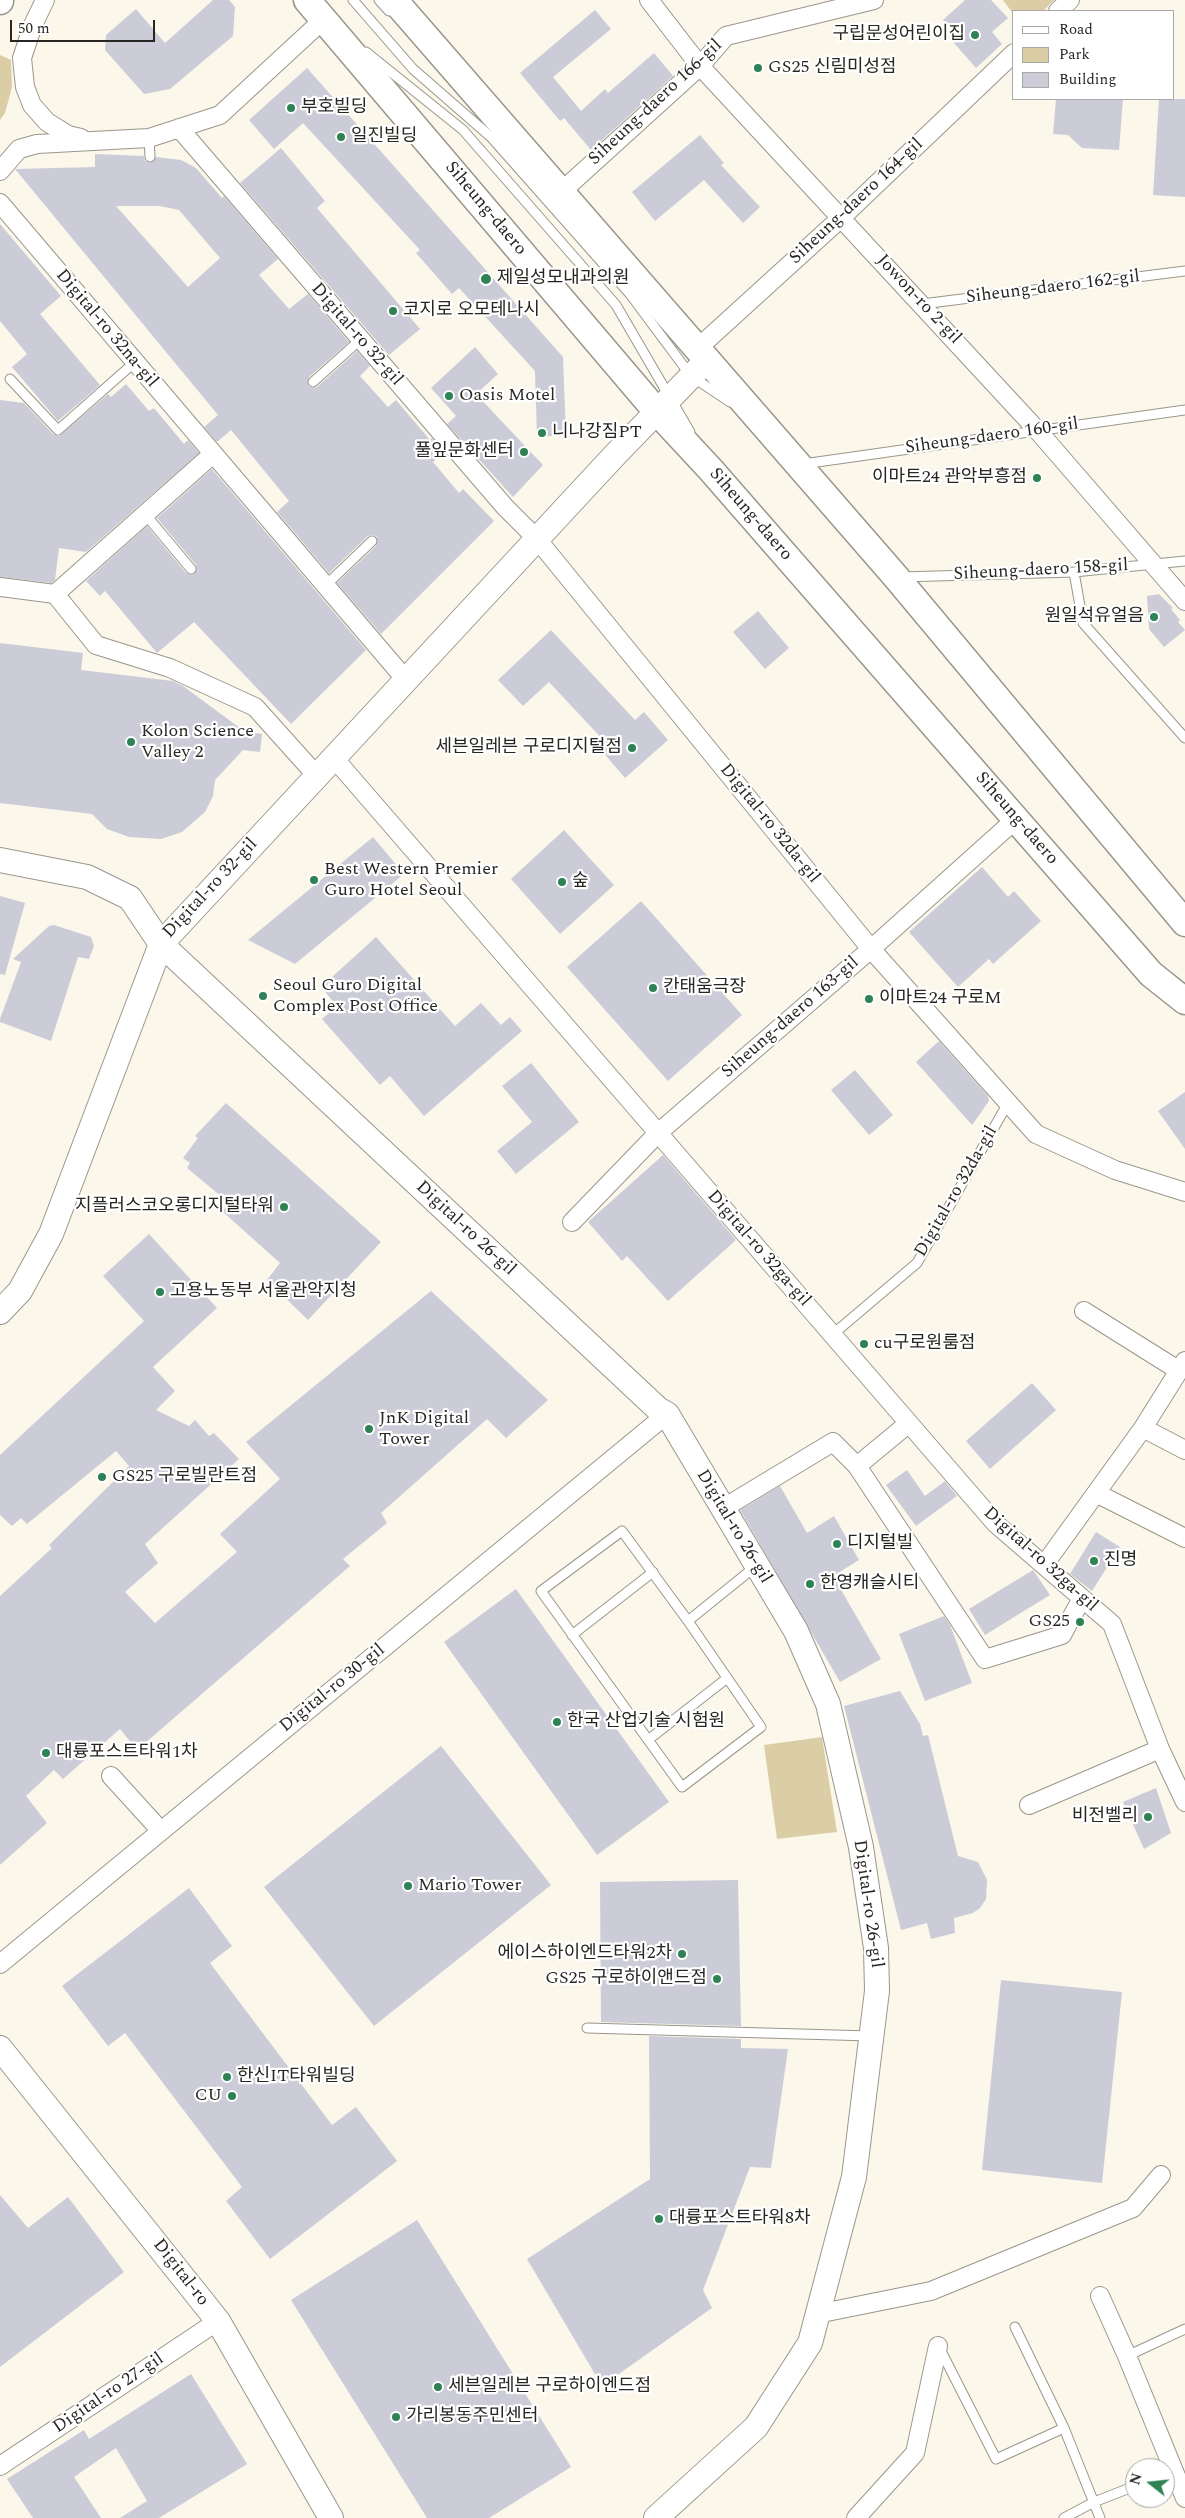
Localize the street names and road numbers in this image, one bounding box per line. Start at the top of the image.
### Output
street label: Siheung-daero 166-gil [585,35,727,171]
street label: Siheung-daero 164-gil [786,134,928,270]
street label: Siheung-daero [439,158,531,260]
street label: Jowon-ro 2-gil [871,251,965,349]
street label: Digital-ro 32na-gil [50,265,162,393]
street label: Siheung-daero 162-gil [965,267,1141,309]
street label: Digital-ro 32-gil [306,279,406,391]
street label: Siheung-daero 160-gil [904,414,1080,460]
street label: Siheung-daero [704,464,796,566]
street label: Siheung-daero 158-gil [953,556,1129,586]
street label: Digital-ro 32da-gil [714,760,824,888]
street label: Siheung-daero [970,768,1062,870]
street label: Digital-ro 32-gil [159,834,263,944]
street label: Siheung-daero 163-gil [718,952,864,1084]
street label: Digital-ro 32da-gil [911,1123,1003,1261]
street label: Digital-ro 26-gil [410,1177,520,1281]
street label: Digital-ro 32ga-gil [702,1186,814,1312]
street label: Digital-ro 26-gil [691,1466,775,1588]
street label: Digital-ro 32ga-gil [978,1503,1102,1617]
street label: Digital-ro 30-gil [276,1640,390,1738]
street label: Digital-ro 26-gil [847,1839,887,1969]
street label: Digital-ro [147,2235,213,2311]
street label: Digital-ro 27-gil [49,2349,169,2439]

